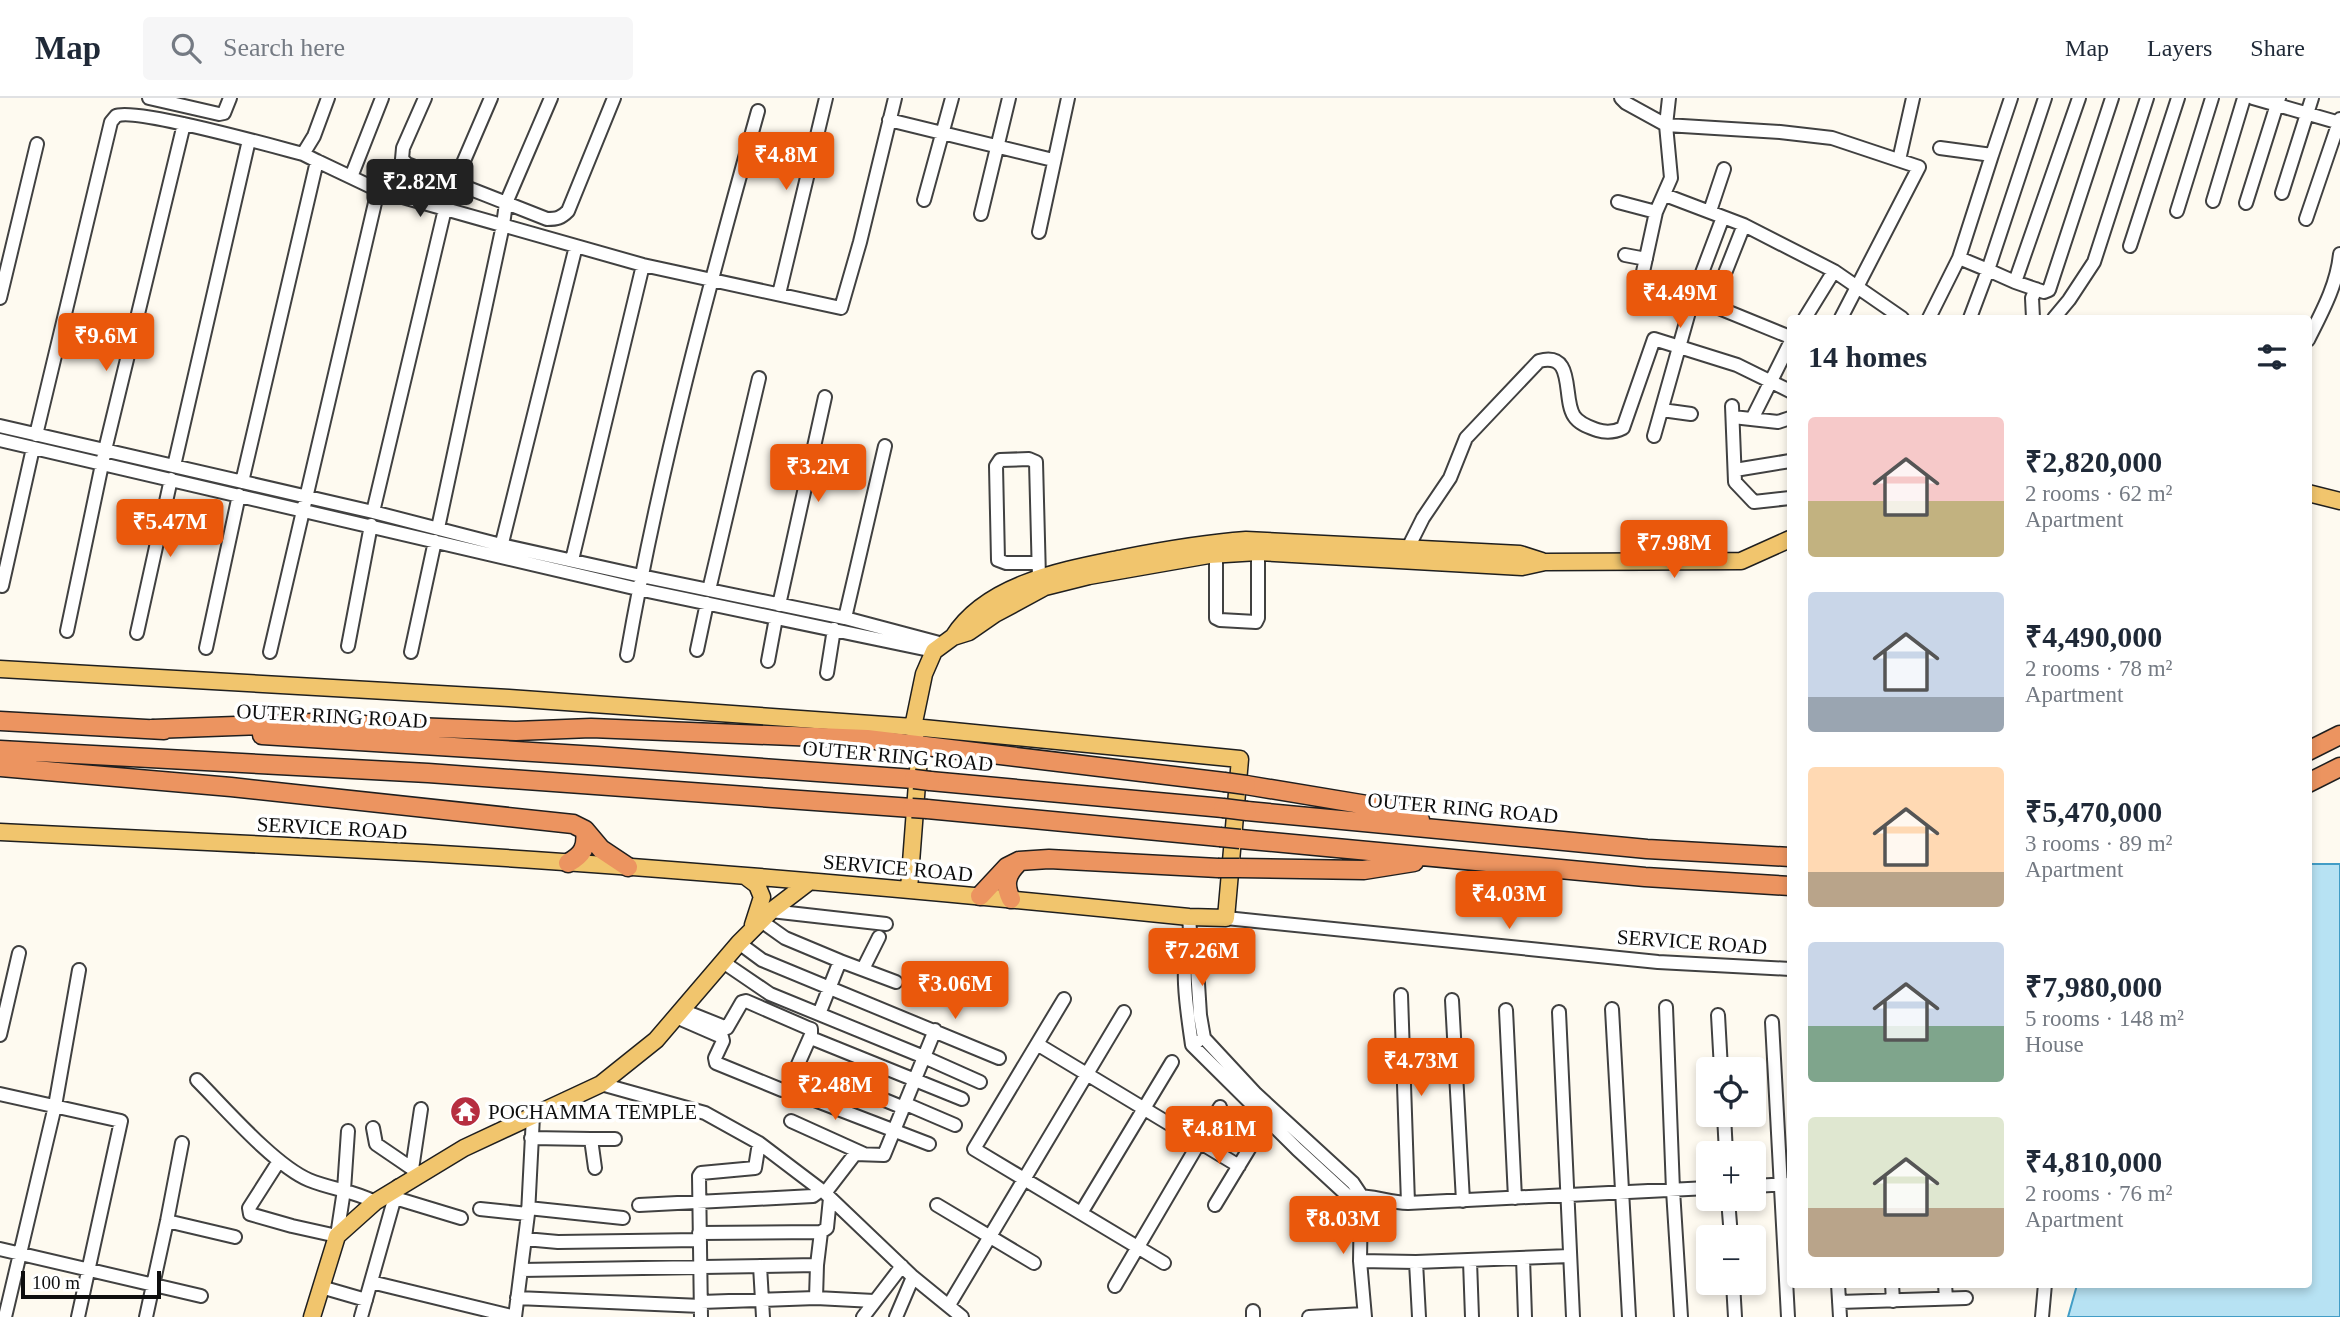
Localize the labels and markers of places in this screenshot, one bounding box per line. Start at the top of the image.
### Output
pin: ₹4.8M [737,132,835,192]
pin: ₹2.82M [363,159,477,219]
pin: ₹4.49M [1623,271,1737,330]
pin: ₹9.6M [57,314,155,373]
pin: ₹3.2M [769,444,867,504]
pin: ₹5.47M [113,500,227,559]
pin: ₹7.98M [1617,520,1731,580]
pin: ₹4.03M [1452,872,1566,931]
pin: ₹7.26M [1145,928,1259,988]
pin: ₹3.06M [898,962,1012,1021]
pin: ₹4.73M [1364,1038,1478,1098]
pin: ₹2.48M [778,1062,892,1122]
temple icon: POCHAMMA TEMPLE [448,1095,482,1129]
place label: POCHAMMA TEMPLE [488,1100,697,1124]
pin: ₹4.81M [1162,1107,1276,1166]
pin: ₹8.03M [1286,1196,1400,1256]

